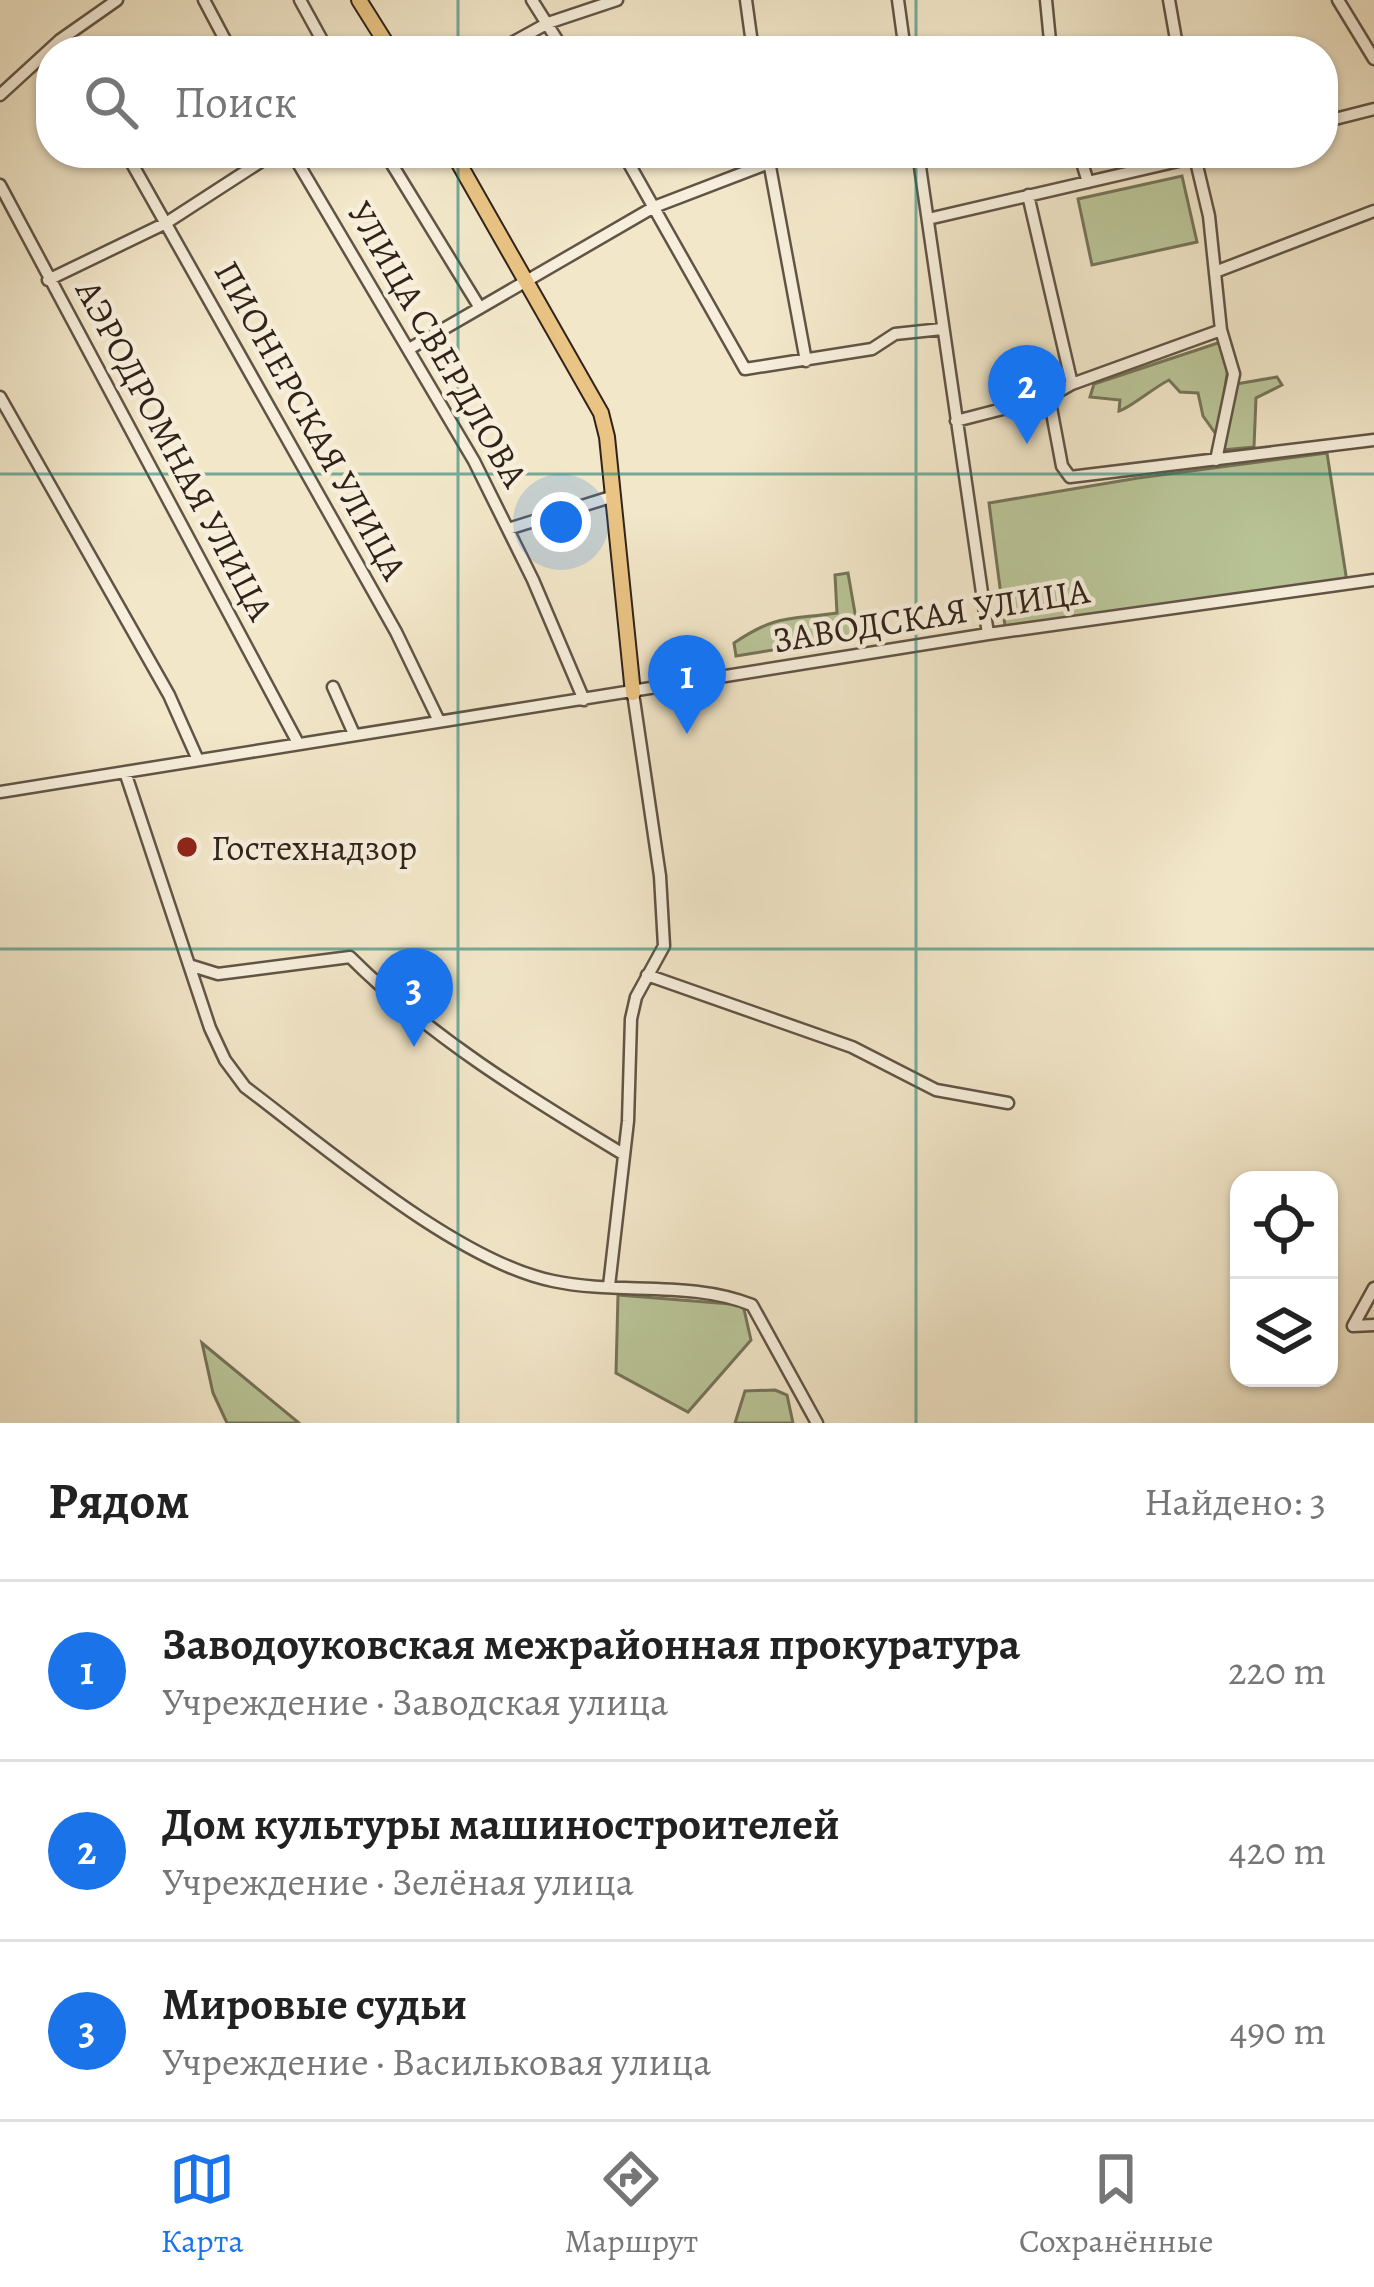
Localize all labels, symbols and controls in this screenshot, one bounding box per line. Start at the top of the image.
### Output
search box [36,36,1338,168]
icon: search [78,69,144,135]
text: Поиск [174,71,297,133]
street label: УЛИЦА СВЕРДЛОВА [336,192,540,497]
street label: ПИОНЕРСКАЯ УЛИЦА [203,252,420,589]
street label: АЭРОДРОМНАЯ УЛИЦА [64,270,286,630]
pin: 2 [988,345,1066,444]
your location [531,492,591,552]
street label: ЗАВОДСКАЯ УЛИЦА [769,566,1094,664]
pin: 1 [648,635,726,734]
place label: Гостехнадзор [211,823,417,872]
marker: Гостехнадзор [174,834,200,860]
pin: 3 [375,948,453,1047]
map controls [1230,1171,1338,1387]
button: locate [1230,1171,1338,1279]
button: layers [1230,1279,1338,1387]
text: Рядом [48,1466,190,1536]
text: Найдено: 3 [1144,1475,1326,1528]
text: Заводоуковская межрайонная прокуратура [162,1613,1020,1675]
text: 1 [80,1644,94,1697]
text: 220 m [1228,1644,1326,1697]
text: Учреждение · Заводская улица [162,1675,668,1728]
text: Дом культуры машиностроителей [162,1793,840,1855]
text: 2 [78,1824,96,1877]
text: 420 m [1229,1824,1326,1877]
text: Учреждение · Зелёная улица [162,1855,634,1908]
text: Мировые судьи [162,1973,467,2035]
text: 3 [79,2004,95,2057]
text: 490 m [1230,2004,1326,2057]
text: Учреждение · Васильковая улица [162,2035,711,2088]
tab: Карта [160,2146,244,2263]
tab: Маршрут [564,2146,698,2263]
tab: Сохранённые [1019,2146,1214,2263]

